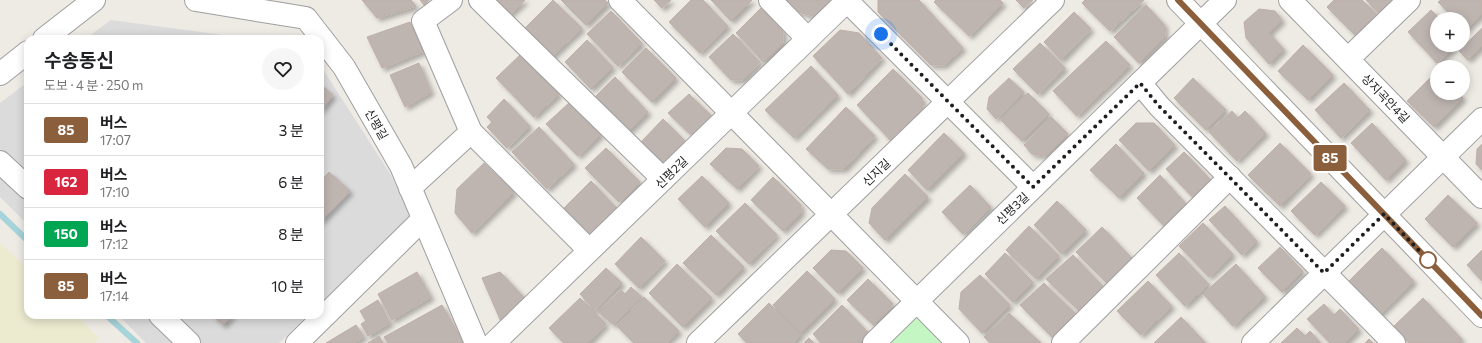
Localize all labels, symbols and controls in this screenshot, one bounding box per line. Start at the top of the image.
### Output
map controls [1430,12,1470,100]
button: + [1430,12,1470,52]
your location [871,24,891,44]
text: 수송동신 [44,48,114,71]
button: heart [262,48,304,90]
button: − [1430,60,1470,100]
street label: 상지곡안4길 [1359,71,1413,125]
text: 도보 · 4 분 · 250 m [44,77,143,93]
street label: 신평길 [363,106,391,142]
text: 버스 [100,113,128,131]
text: 85 [58,121,74,138]
text: 3 분 [279,121,304,139]
text: 17:07 [100,132,131,148]
line badge: 85 [1312,145,1348,171]
text: 85 [1322,149,1338,166]
street label: 신평2길 [652,153,690,191]
street label: 신지길 [859,155,893,189]
text: 버스 [100,165,128,183]
text: 162 [55,173,77,190]
text: 6 분 [278,173,304,191]
text: 17:10 [100,184,130,200]
street label: 신평3길 [993,189,1031,227]
text: 버스 [100,217,128,235]
text: 150 [54,225,78,242]
text: 8 분 [278,225,304,243]
text: 17:12 [100,236,128,252]
unlabelled marker [1419,251,1437,269]
text: 버스 [100,269,128,287]
text: 85 [58,277,74,294]
text: 10 분 [271,277,304,295]
text: 17:14 [100,288,129,304]

